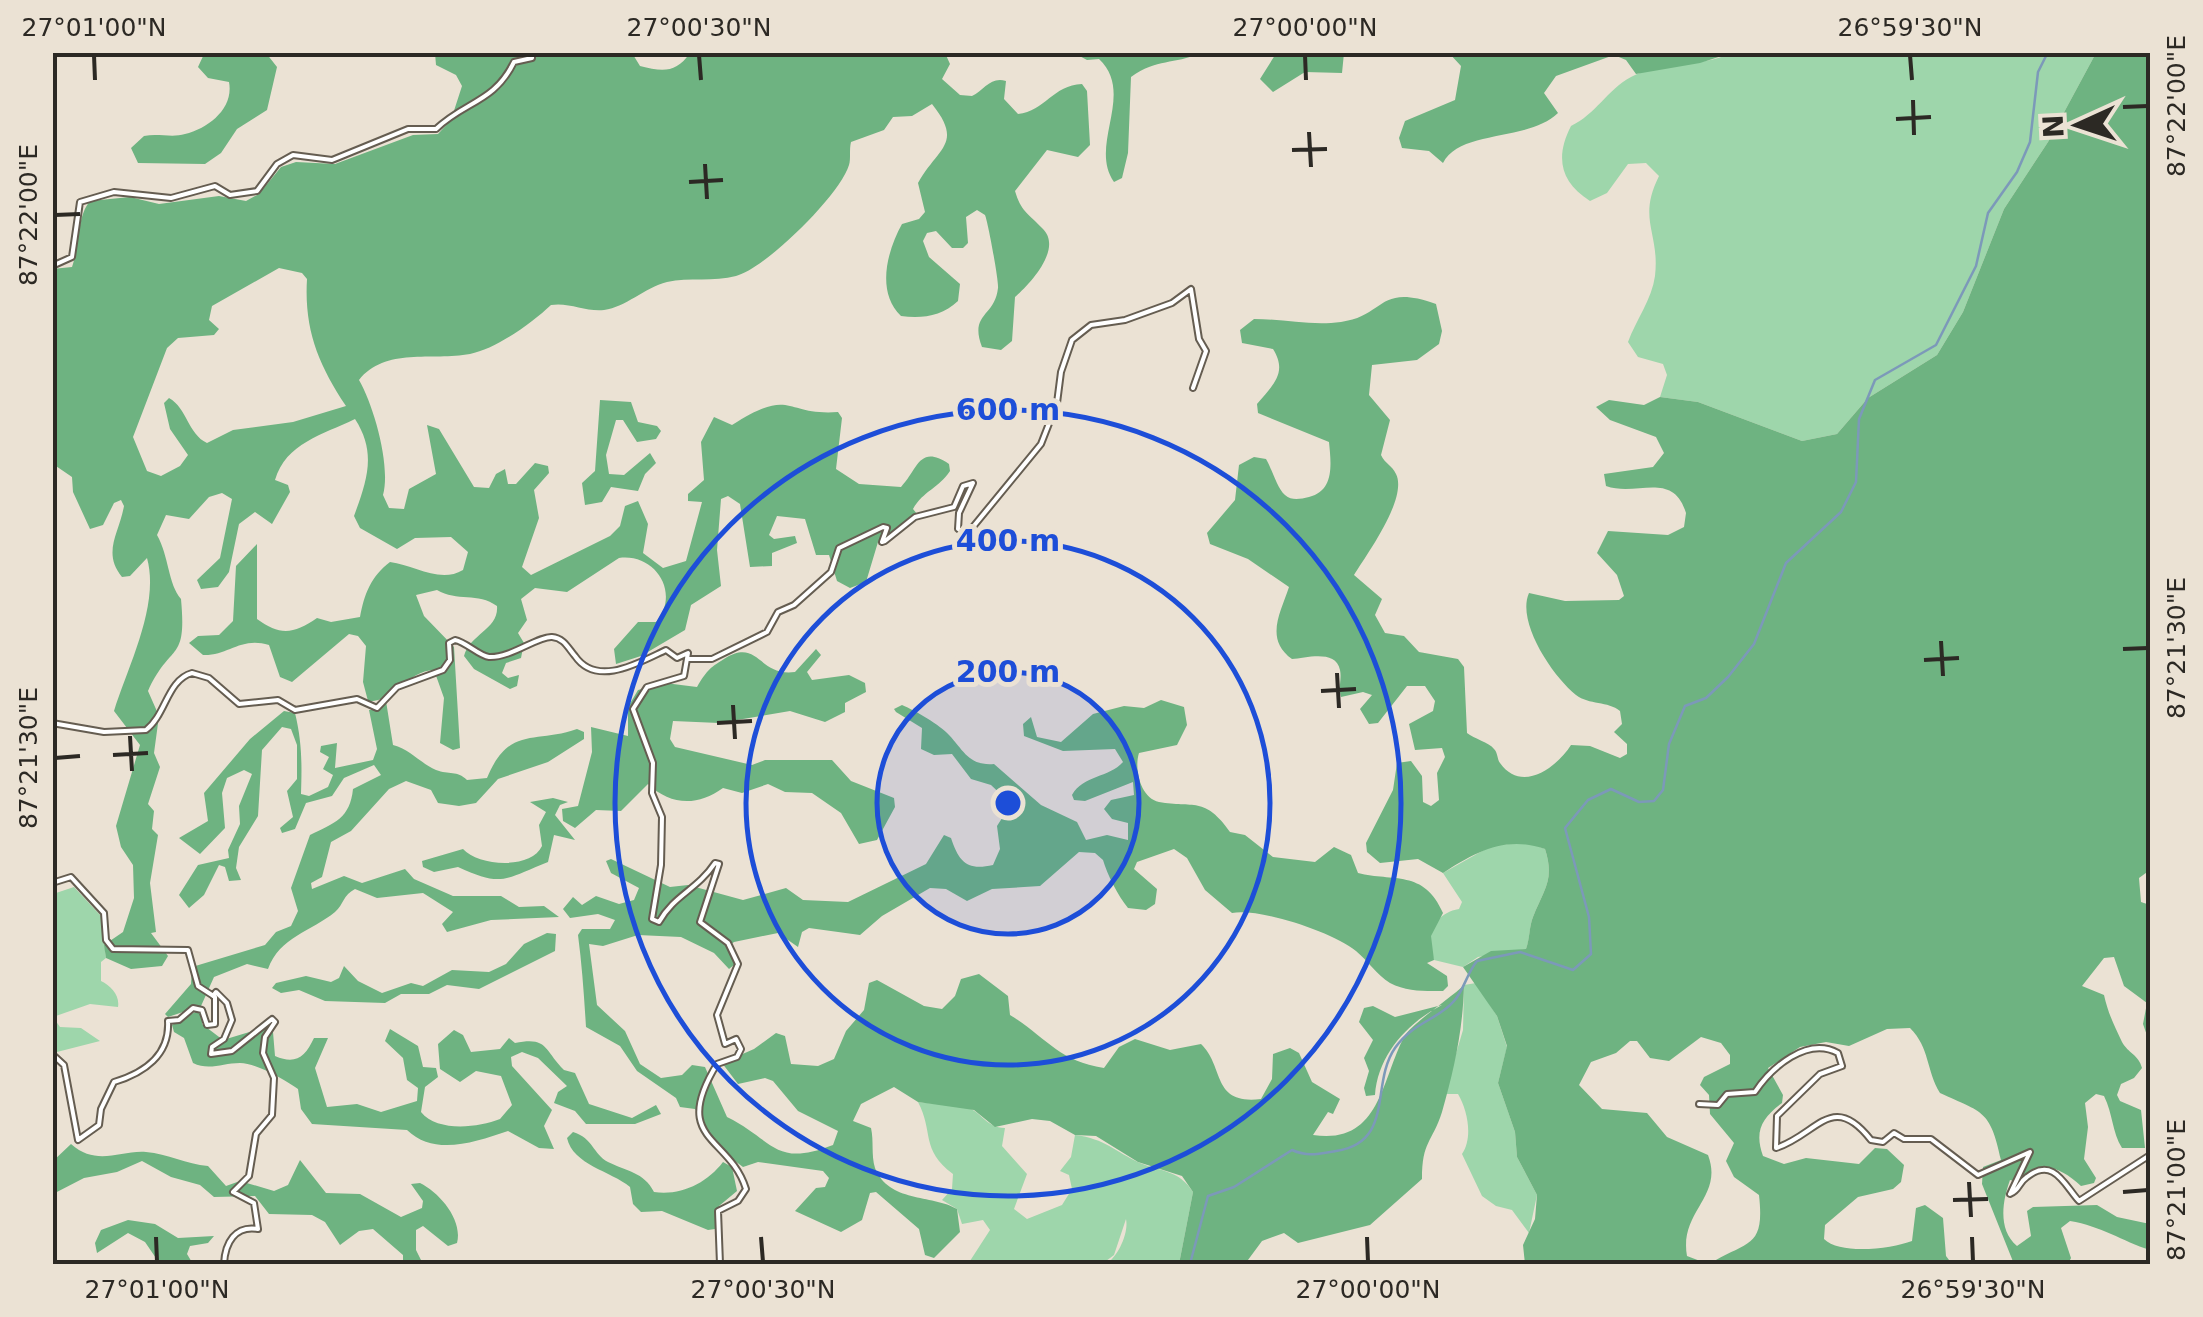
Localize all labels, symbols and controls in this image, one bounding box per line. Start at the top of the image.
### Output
text: 27°01'00"N [21,13,167,42]
text: 27°00'30"N [626,13,772,42]
text: 27°00'00"N [1232,13,1378,42]
text: 26°59'30"N [1837,13,1983,42]
text: 87°22'00"E [2162,35,2191,177]
north arrow [2028,75,2128,175]
text: N [2036,114,2071,139]
text: 87°22'00"E [14,144,43,286]
text: 600 m [956,392,1060,427]
text: 400 m [956,523,1060,558]
text: 87°21'30"E [2162,577,2191,719]
text: 200 m [956,654,1060,689]
text: 87°21'30"E [14,687,43,829]
centre of rings [990,785,1026,821]
text: 87°21'00"E [2162,1119,2191,1261]
text: 27°01'00"N [84,1275,230,1304]
text: 27°00'30"N [690,1275,836,1304]
text: 27°00'00"N [1295,1275,1441,1304]
text: 26°59'30"N [1900,1275,2046,1304]

